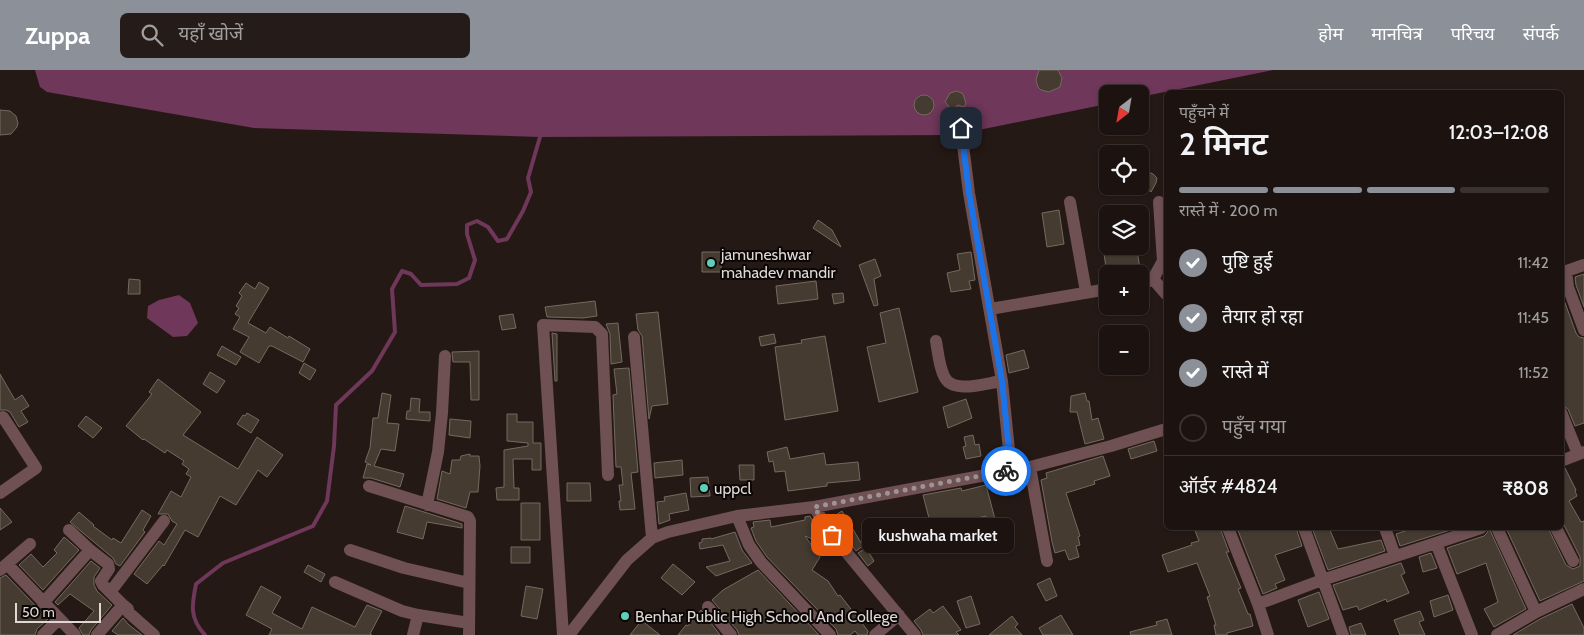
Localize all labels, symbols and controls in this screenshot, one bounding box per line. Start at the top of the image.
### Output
search box [120,13,470,58]
text: Zuppa [25,21,90,50]
icon: search [138,21,166,49]
text: यहाँ खोजें [178,22,243,45]
text: होम [1318,23,1343,45]
text: मानचित्र [1371,23,1423,45]
text: परिचय [1451,23,1495,45]
text: संपर्क [1523,23,1559,45]
north arrow [1099,85,1149,135]
map controls [1099,85,1149,375]
text: पहुँचने में [1179,103,1229,122]
pin [940,107,982,149]
icon: home [947,114,975,142]
text: 12:03–12:08 [1449,121,1549,144]
text: 2 मिनट [1179,124,1268,163]
button: locate [1099,145,1149,195]
text: रास्ते में · 200 m [1179,201,1278,220]
button: layers [1099,205,1149,255]
place label: jamuneshwar mahadev mandir [720,245,836,282]
icon: check [1179,249,1207,277]
text: पुष्टि हुई [1222,250,1273,273]
text: 11:42 [1518,253,1549,272]
marker: jamuneshwar mahadev mandir [705,257,717,269]
button: + [1099,265,1149,315]
icon: check [1179,304,1207,332]
text: तैयार हो रहा [1222,305,1303,328]
text: 11:45 [1517,308,1549,327]
button: − [1099,325,1149,375]
icon: check [1179,359,1207,387]
text: रास्ते में [1222,360,1269,383]
text: 11:52 [1518,363,1549,382]
text: पहुँच गया [1222,415,1286,438]
courier [981,446,1031,496]
icon: bike [992,457,1020,485]
text: ऑर्डर #4824 [1179,475,1277,498]
text: ₹808 [1502,477,1549,500]
place label: uppcl [714,479,751,498]
marker: uppcl [698,482,710,494]
pin [811,514,853,556]
callout: kushwaha market [862,518,1014,552]
icon: bag [818,521,846,549]
text: kushwaha market [878,526,998,545]
scale bar [15,600,101,623]
text: 50 m [22,603,55,621]
place label: Benhar Public High School And College [635,607,898,626]
marker: Benhar Public High School And College [619,610,631,622]

